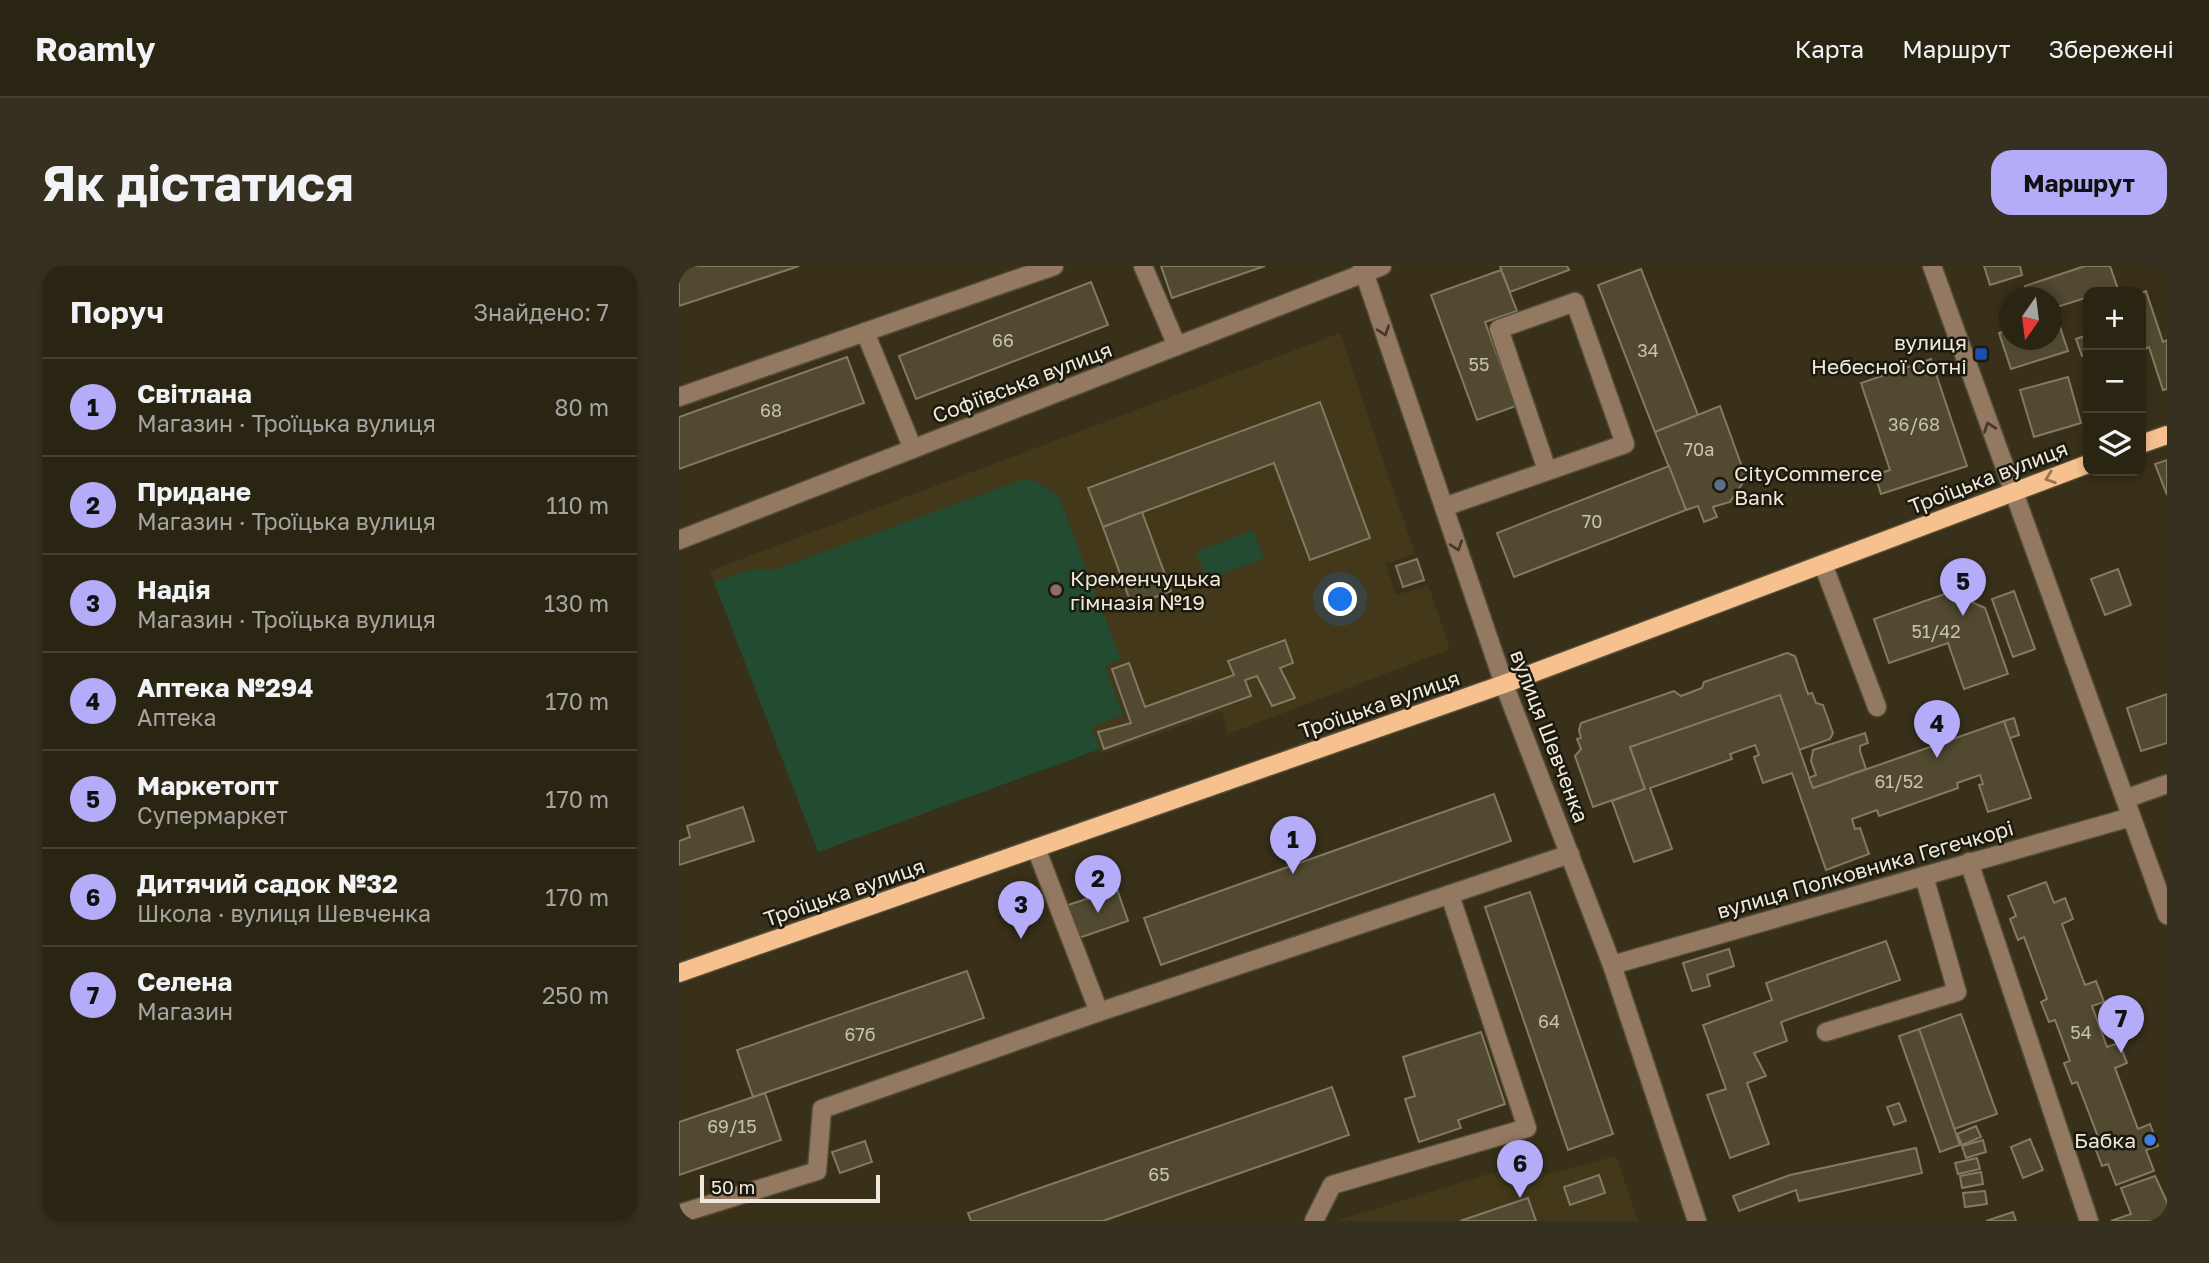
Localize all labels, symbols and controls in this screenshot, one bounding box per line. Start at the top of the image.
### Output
text: Roamly [35,29,155,68]
text: Карта [1795,34,1864,63]
text: Маршрут [1902,34,2011,63]
text: Збережені [2049,34,2174,63]
button: Маршрут [1991,150,2167,215]
text: Як дістатися [42,153,354,212]
north arrow [1999,287,2062,350]
map controls [2083,287,2146,476]
button: + [2083,287,2146,350]
text: Поруч [70,294,164,330]
text: Знайдено: 7 [473,298,609,326]
one-way arrow [1376,324,1390,336]
house number: 66 [992,329,1014,351]
place label: вулиця Небесної Сотні [1811,329,1967,379]
street label: Софіївська вулиця [929,336,1115,428]
house number: 34 [1637,339,1659,361]
marker: вулиця Небесної Сотні [1973,346,1989,362]
button: − [2083,350,2146,413]
house number: 55 [1469,353,1489,375]
text: Світлана [137,378,252,409]
text: 1 [87,393,99,421]
text: 80 m [555,393,609,421]
house number: 68 [760,399,782,421]
text: Магазин · Троїцька вулиця [137,409,436,437]
house number: 36/68 [1888,413,1940,435]
button: layers [2083,413,2146,476]
one-way arrow [1984,422,1998,434]
street label: Троїцька вулиця [1905,435,2071,519]
house number: 70а [1684,438,1714,460]
place label: CityCommerce Bank [1734,460,1882,510]
one-way arrow [2045,469,2057,483]
text: Придане [137,476,251,507]
marker: CityCommerce Bank [1712,477,1728,493]
text: 2 [86,491,100,519]
text: 110 m [546,491,609,519]
text: Магазин · Троїцька вулиця [137,507,436,535]
house number: 70 [1582,510,1602,532]
one-way arrow [1449,540,1463,552]
pin: 5 [1940,558,1986,616]
place label: Кременчуцька гімназія №19 [1070,565,1221,615]
text: Надія [137,574,210,605]
marker: Кременчуцька гімназія №19 [1048,582,1064,598]
your location [1323,582,1357,616]
text: 3 [86,589,100,617]
text: 130 m [544,589,609,617]
text: Магазин · Троїцька вулиця [137,605,436,633]
house number: 51/42 [1911,620,1961,642]
street label: вулиця Шевченка [1505,646,1595,826]
street label: Троїцька вулиця [1295,664,1463,744]
text: Аптека №294 [137,672,314,703]
text: 4 [86,687,100,715]
text: 170 m [545,687,609,715]
pin: 4 [1914,700,1960,758]
text: Аптека [137,703,217,731]
text: Маркетопт [137,770,279,801]
house number: 61/52 [1874,770,1924,792]
text: 5 [86,785,100,813]
text: 170 m [545,785,609,813]
text: Супермаркет [137,801,288,829]
street label: вулиця Полковника Гегечкорі [1714,814,2016,924]
pin: 1 [1270,816,1316,874]
street label: Троїцька вулиця [760,852,928,932]
pin: 2 [1075,855,1121,913]
text: Дитячий садок №32 [137,868,398,899]
pin: 3 [998,881,1044,939]
text: 6 [86,883,100,911]
text: 170 m [545,883,609,911]
text: Школа · вулиця Шевченка [137,899,431,927]
text: Селена [137,966,232,997]
text: 7 [87,981,99,1009]
text: 250 m [542,981,609,1009]
pin: 7 [2098,995,2144,1053]
text: Магазин [137,997,233,1025]
house number: 64 [1538,1010,1560,1032]
house number: 54 [2070,1021,2092,1043]
house number: 67б [844,1023,876,1045]
house number: 69/15 [707,1115,757,1137]
place label: Бабка [2074,1127,2136,1153]
marker: Бабка [2142,1132,2158,1148]
pin: 6 [1497,1140,1543,1198]
house number: 65 [1148,1163,1170,1185]
scale bar [700,1172,880,1204]
text: 50 m [711,1175,755,1198]

